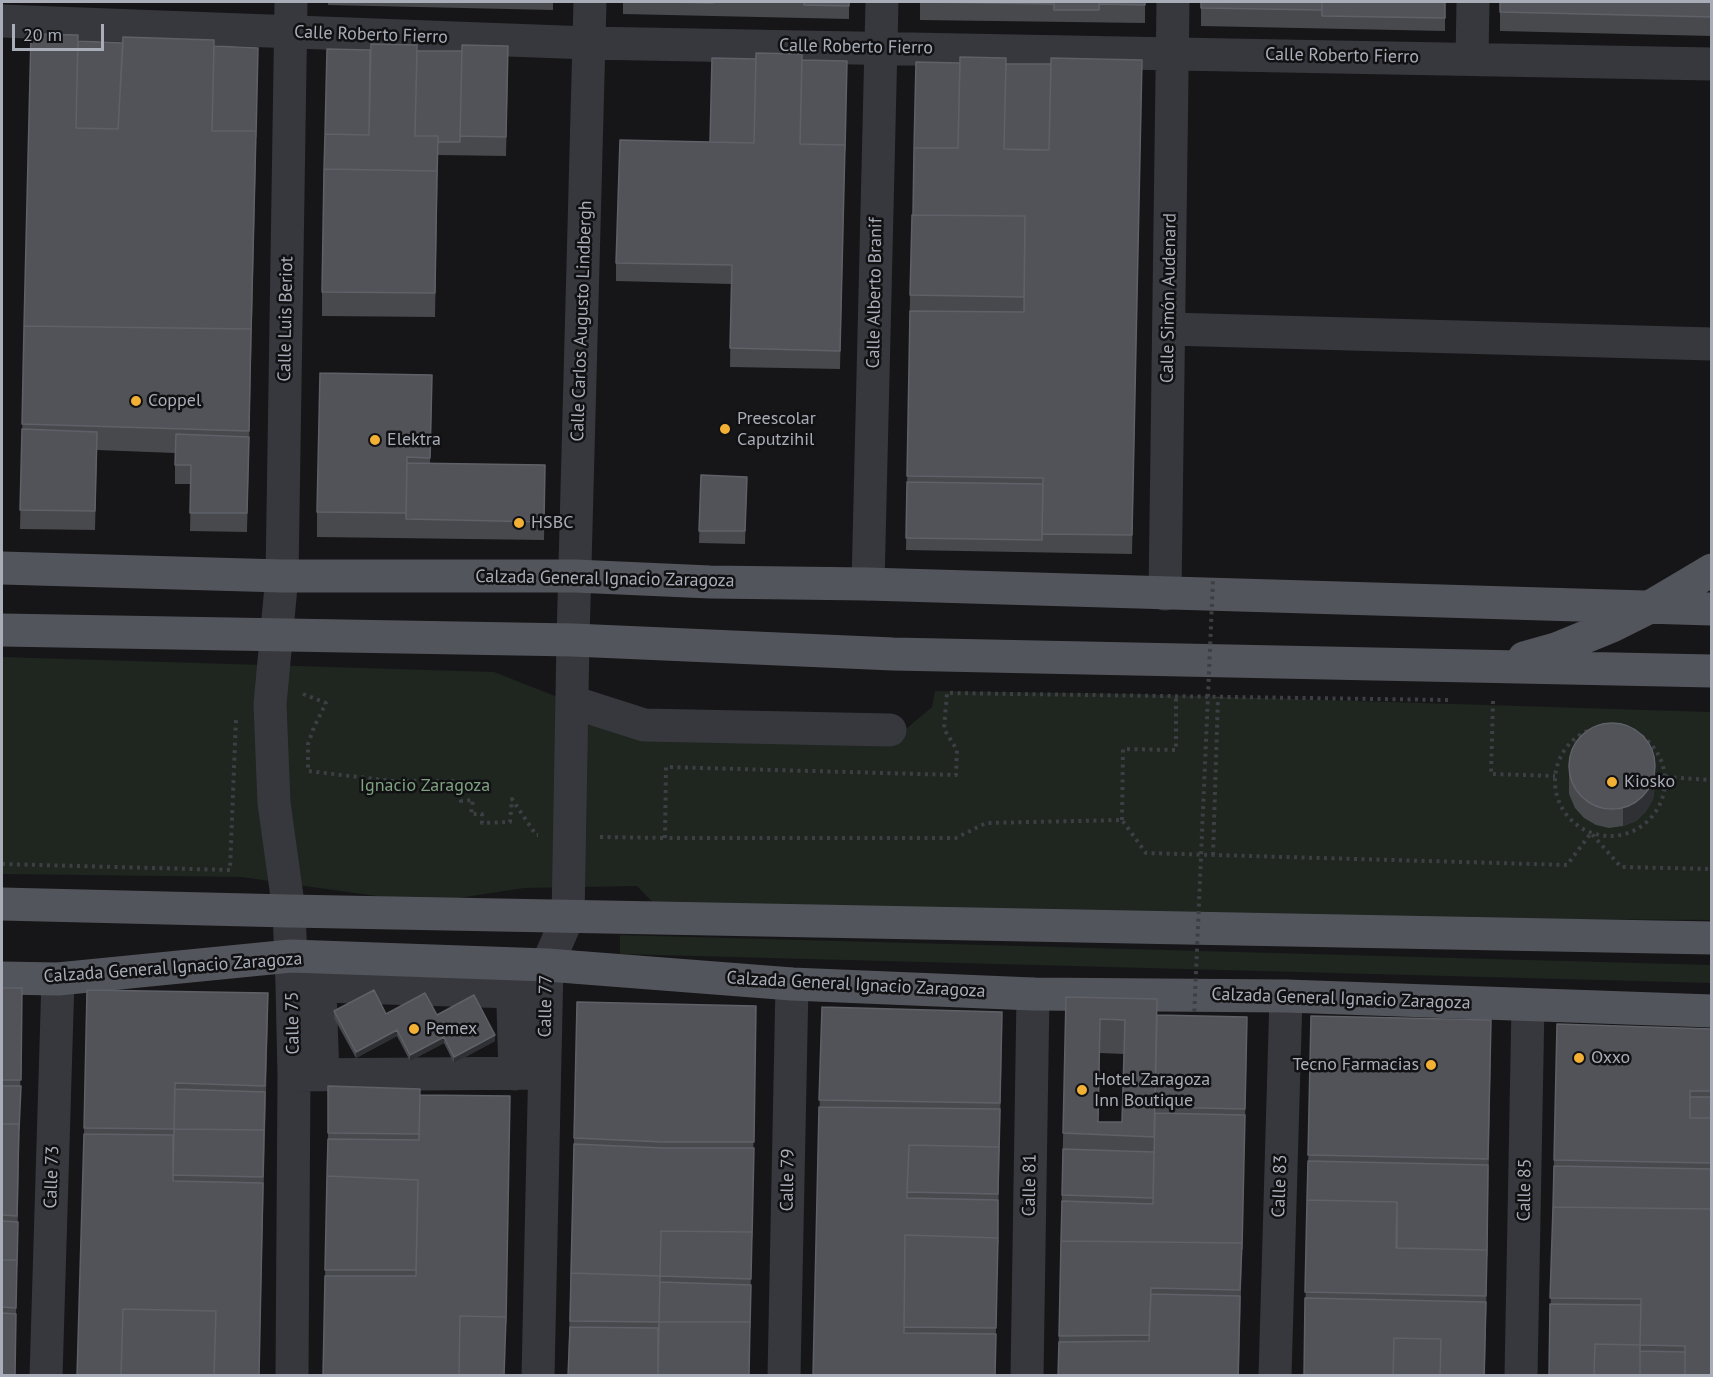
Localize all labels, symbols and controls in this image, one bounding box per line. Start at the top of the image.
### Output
scale bar [15,12,106,50]
street label: Calle Roberto Fierro [294,22,448,48]
text: 20 m [23,23,62,46]
street label: Calle Roberto Fierro [779,35,933,59]
street label: Calle Roberto Fierro [1265,44,1419,68]
street label: Calle Carlos Augusto Lindbergh [567,200,597,442]
street label: Calle Simón Audenard [1157,213,1181,383]
street label: Calle Alberto Branif [863,217,887,369]
street label: Calle Luis Beriot [274,256,298,382]
place label: Coppel [148,390,201,412]
marker: Coppel [129,394,143,408]
place label: Preescolar Caputzihil [737,408,816,450]
marker: Preescolar Caputzihil [718,422,732,436]
place label: Elektra [387,429,441,451]
marker: Elektra [368,433,382,447]
place label: HSBC [531,512,573,534]
marker: HSBC [512,516,526,530]
street label: Calzada General Ignacio Zaragoza [475,566,735,592]
place label: Kiosko [1624,771,1675,793]
park label: Ignacio Zaragoza [360,775,490,797]
marker: Kiosko [1605,775,1619,789]
street label: Calzada General Ignacio Zaragoza [43,948,303,988]
street label: Calzada General Ignacio Zaragoza [726,967,986,1003]
street label: Calle 77 [535,974,557,1038]
street label: Calzada General Ignacio Zaragoza [1211,984,1471,1014]
street label: Calle 75 [282,991,304,1055]
place label: Pemex [426,1018,477,1040]
marker: Pemex [407,1022,421,1036]
place label: Oxxo [1591,1047,1630,1069]
marker: Oxxo [1572,1051,1586,1065]
place label: Tecno Farmacias [1293,1054,1419,1076]
marker: Tecno Farmacias [1424,1058,1438,1072]
place label: Hotel Zaragoza Inn Boutique [1094,1069,1210,1112]
marker: Hotel Zaragoza Inn Boutique [1075,1083,1089,1097]
street label: Calle 73 [40,1145,64,1209]
street label: Calle 79 [777,1148,799,1212]
street label: Calle 81 [1019,1153,1041,1217]
street label: Calle 83 [1268,1154,1292,1218]
street label: Calle 85 [1514,1158,1536,1222]

